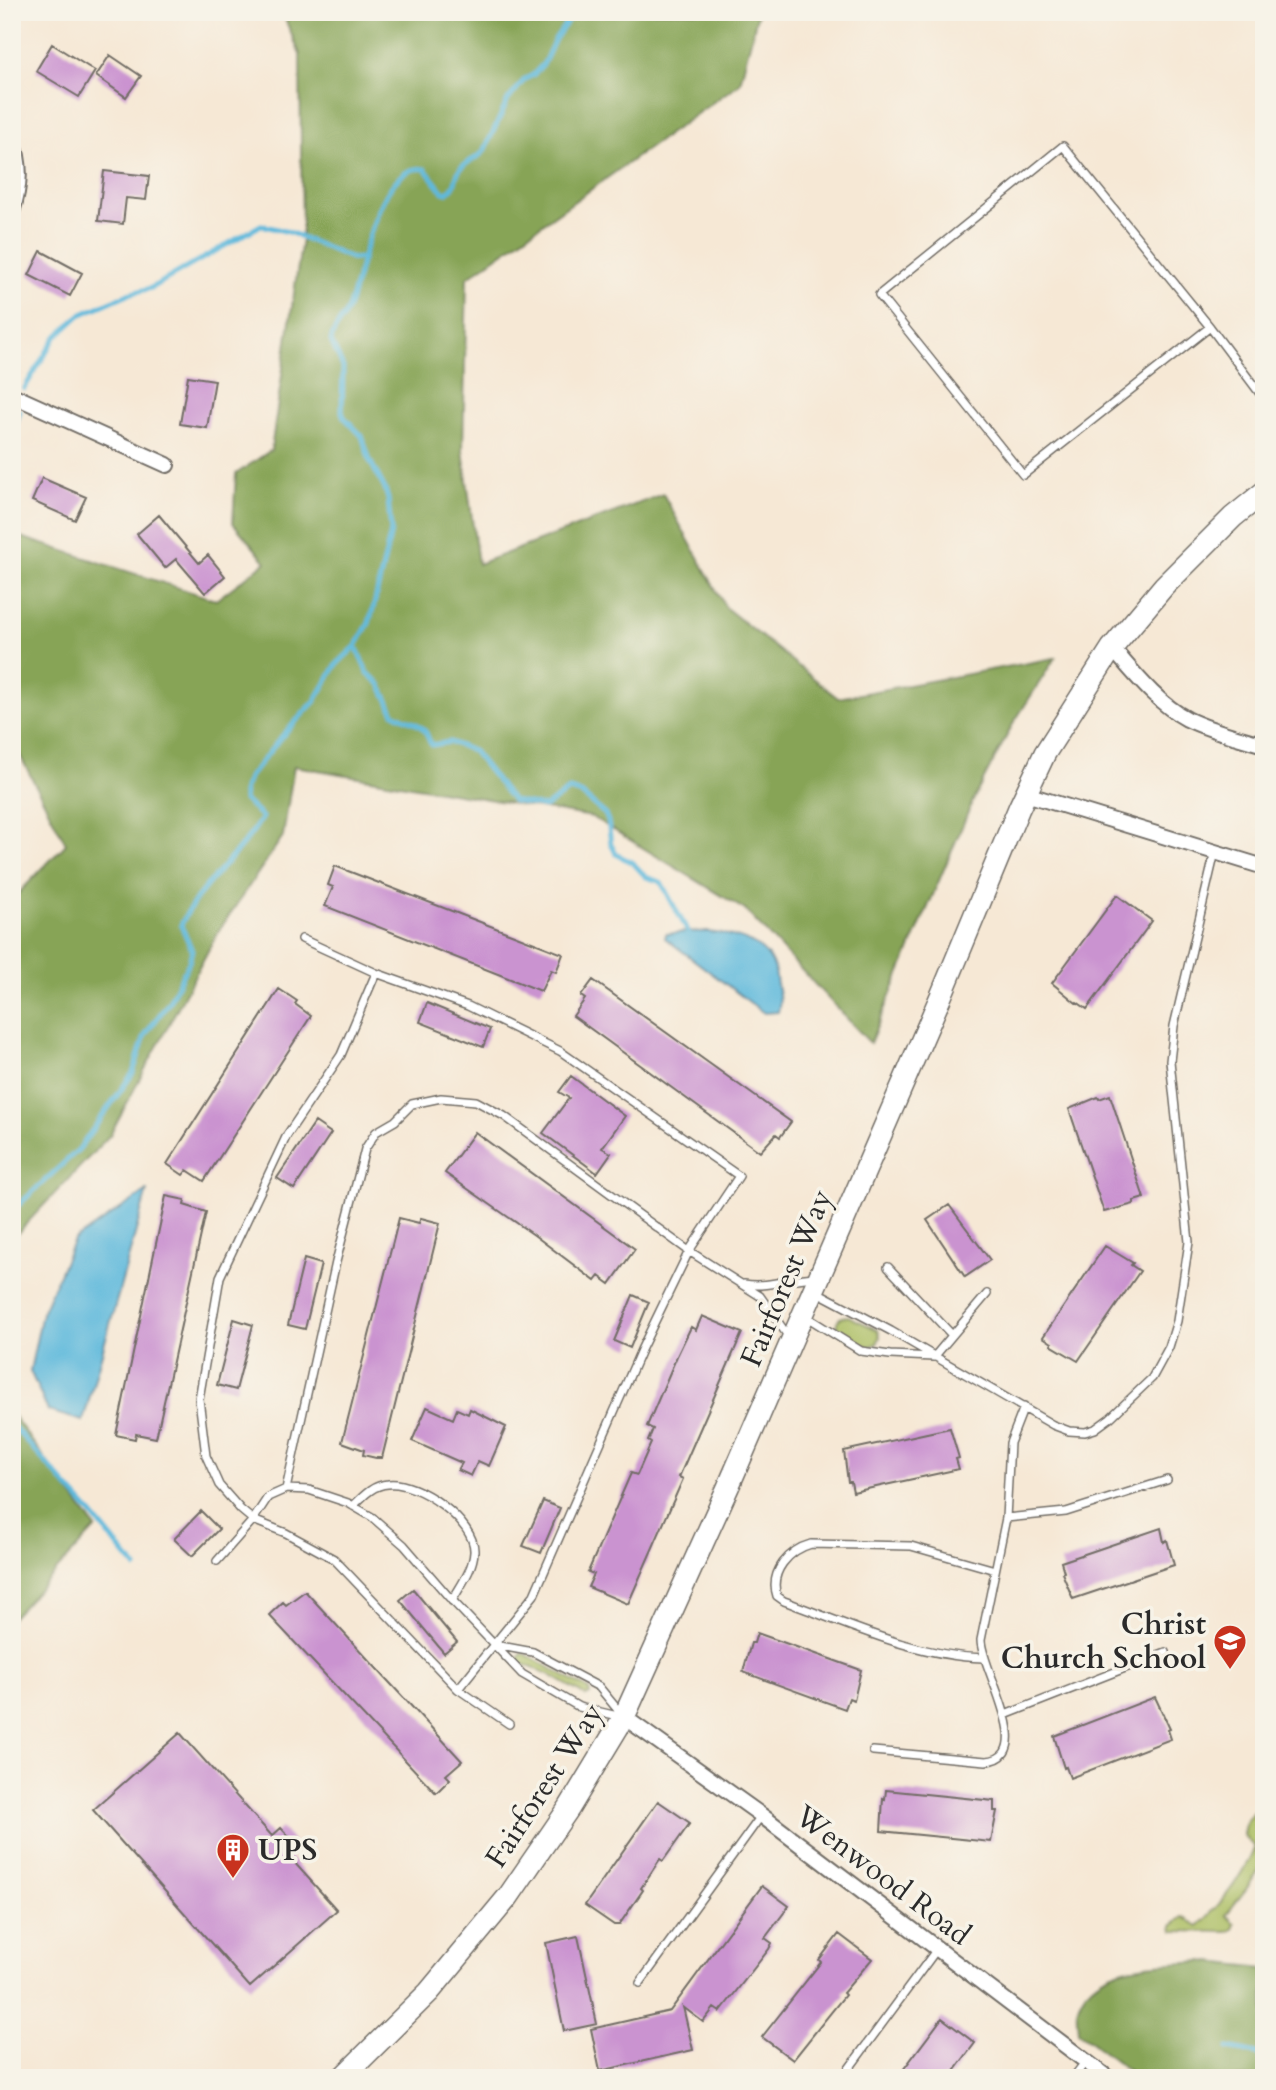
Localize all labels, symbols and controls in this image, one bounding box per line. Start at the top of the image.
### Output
street label: Fairforest Way [731,1183,842,1373]
place label: Christ Church School [1001,1604,1206,1679]
school or university icon: Christ Church School [1211,1622,1249,1671]
street label: Fairforest Way [476,1695,613,1876]
street label: Wenwood Road [786,1795,979,1955]
place label: UPS [258,1830,317,1871]
building icon: UPS [214,1831,252,1880]

